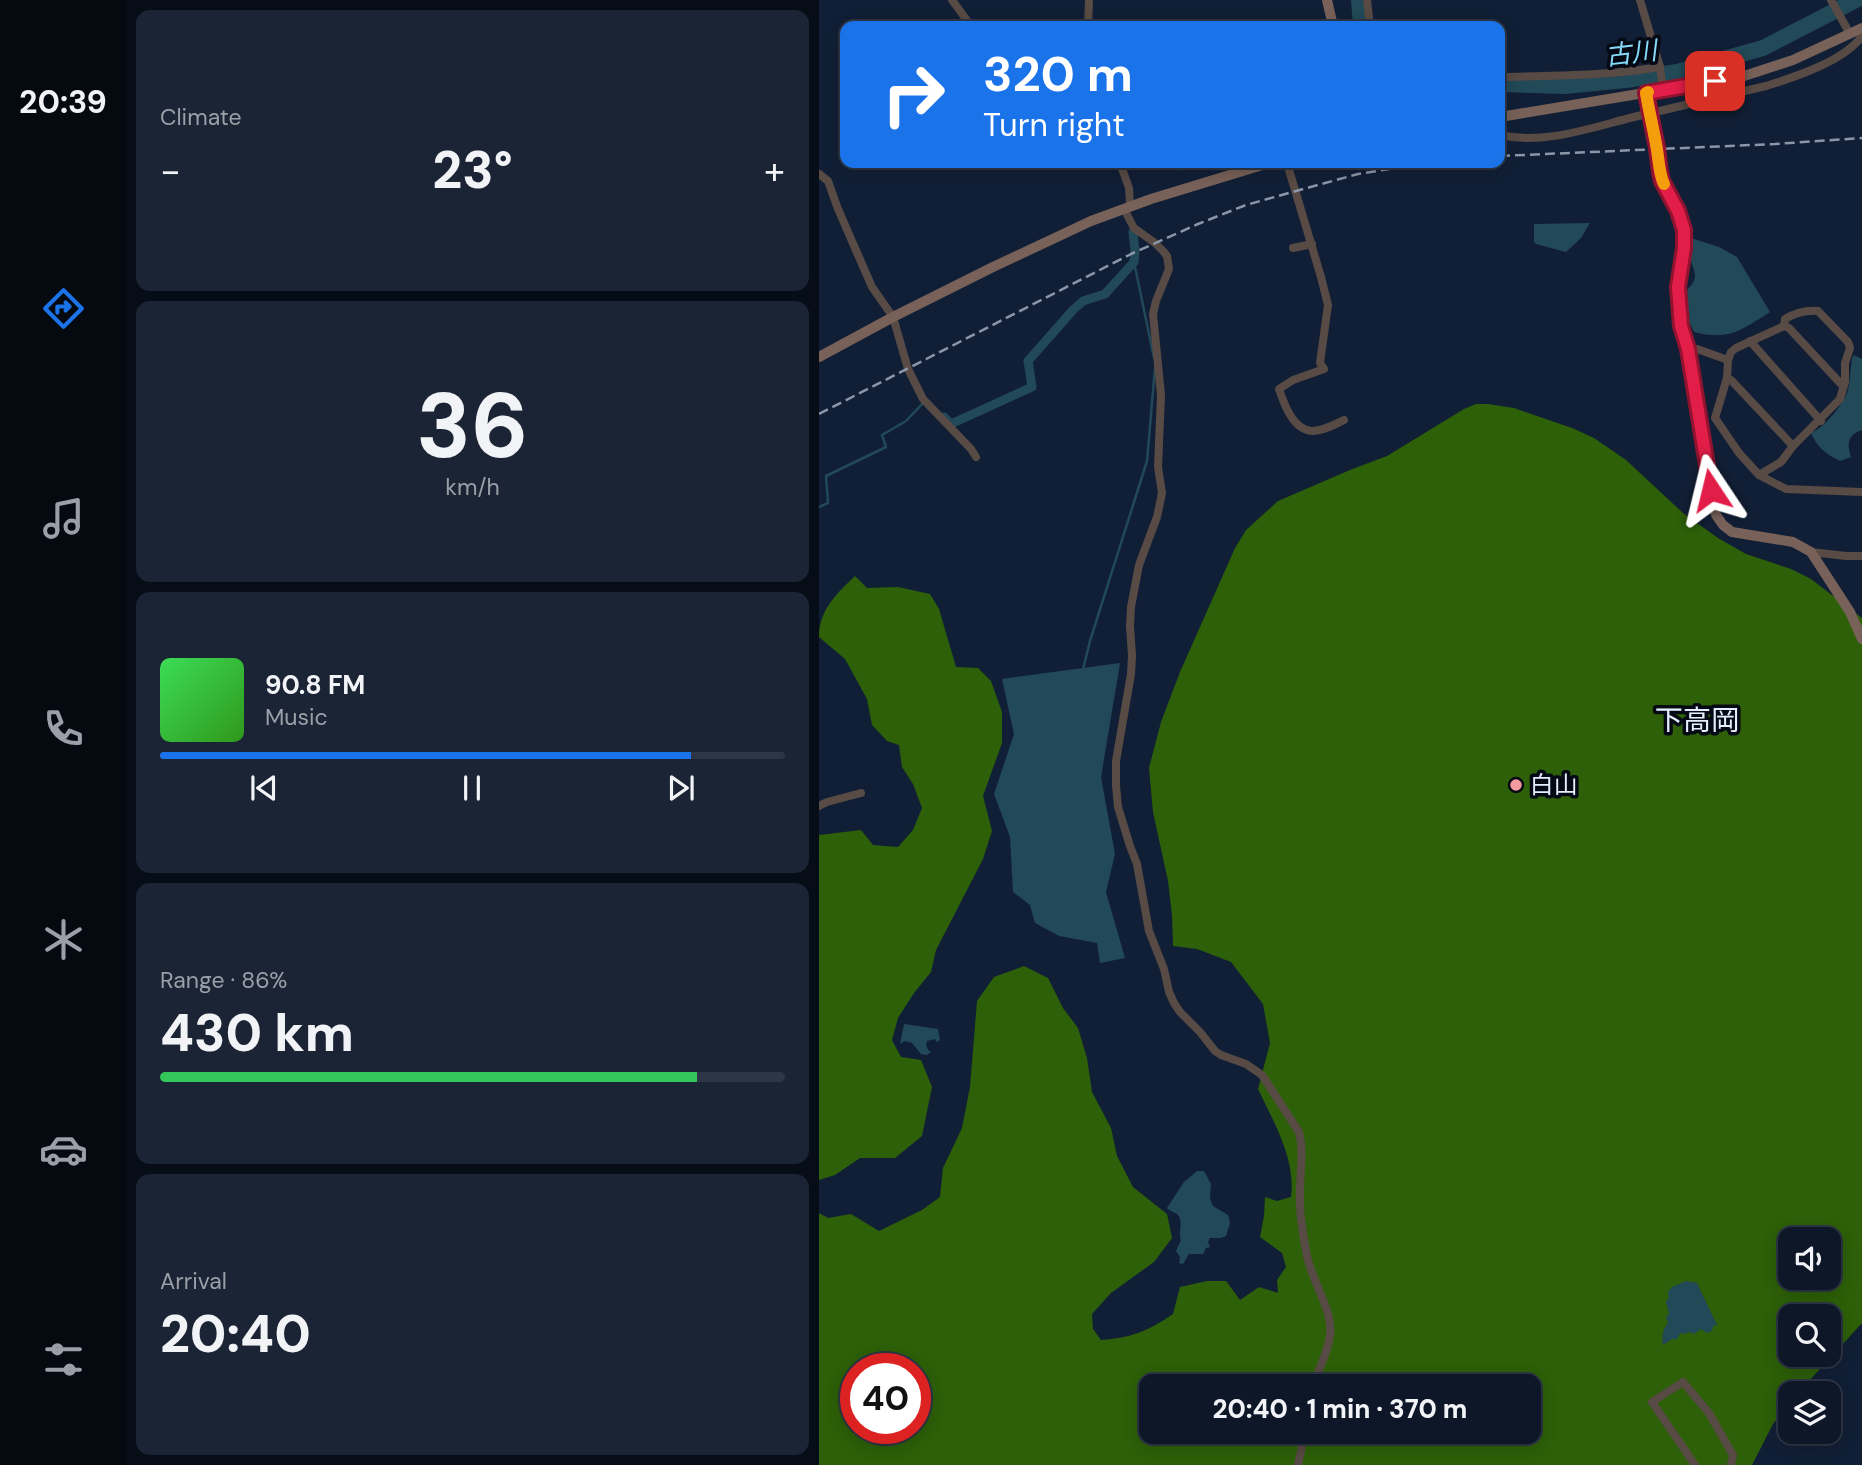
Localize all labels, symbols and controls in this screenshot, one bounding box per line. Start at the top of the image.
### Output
water label: 古川 [1603,33,1662,73]
text: 320 m [983,42,1133,106]
icon: right [868,49,959,140]
pin [1685,51,1745,111]
icon: arrive [1696,62,1734,100]
text: 20:39 [19,81,107,123]
text: Climate [160,102,242,132]
text: Turn right [983,104,1125,146]
text: 23° [432,136,513,204]
text: − [160,146,181,196]
text: + [764,146,785,196]
icon: directions [39,284,88,333]
text: 36 [416,367,529,485]
position arrow [1674,453,1748,527]
text: km/h [445,472,500,502]
icon: music [39,494,88,543]
text: 90.8 FM [265,668,365,702]
text: Music [265,702,328,732]
district label: 下高岡 [1655,702,1739,739]
icon: phone [39,704,88,753]
icon: previous [245,769,283,807]
icon: pause [453,769,491,807]
icon: next [662,769,700,807]
place label: 白山 [1530,769,1578,800]
marker: 白山 [1508,777,1524,793]
icon: climate [39,915,88,964]
text: Range · 86% [160,965,287,995]
text: 430 km [160,999,354,1067]
icon: car [39,1125,88,1174]
map controls [1778,1227,1841,1444]
button: sound [1778,1227,1841,1290]
text: Arrival [160,1266,227,1296]
text: 20:40 [160,1300,311,1368]
button: search [1778,1304,1841,1367]
icon: filters [39,1335,88,1384]
speed limit sign: 40 [840,1353,931,1444]
button: layers [1778,1381,1841,1444]
text: 20:40 · 1 min · 370 m [1213,1392,1467,1426]

